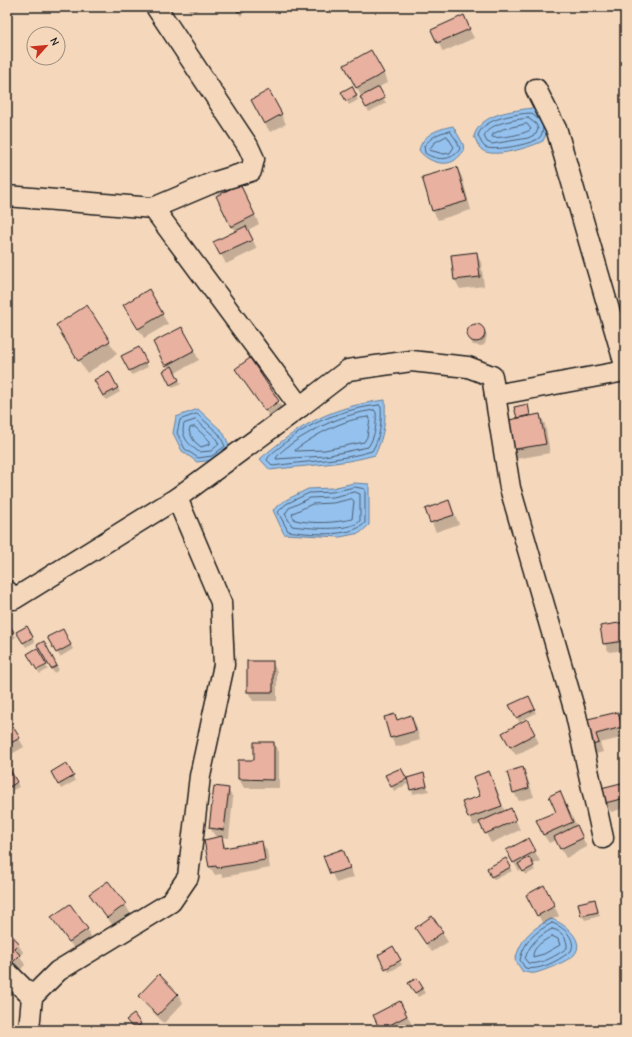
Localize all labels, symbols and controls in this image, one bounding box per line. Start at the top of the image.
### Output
north arrow [26,26,66,66]
text: N [47,36,62,48]

